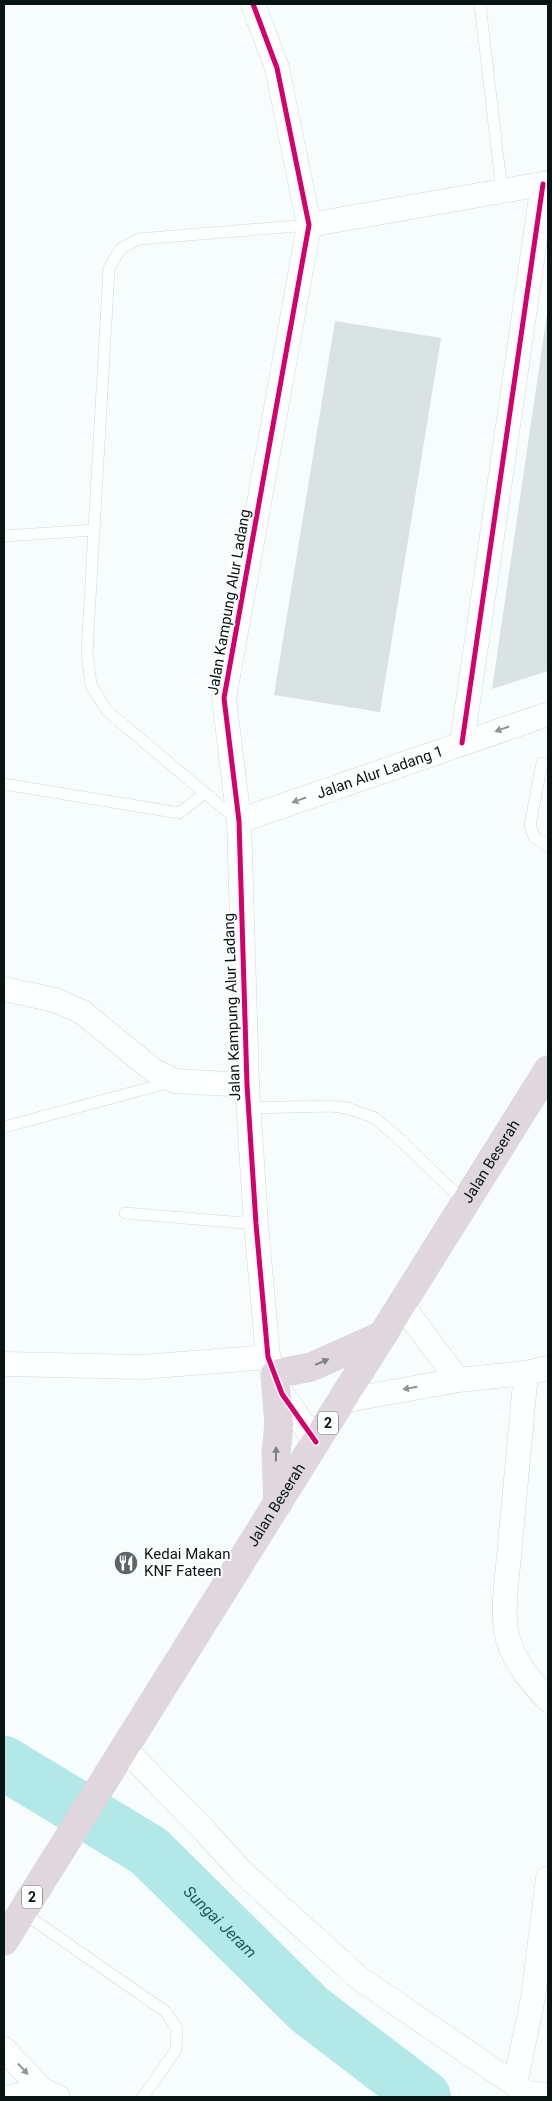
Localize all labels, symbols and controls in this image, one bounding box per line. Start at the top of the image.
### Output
street label: Jalan Kampung Alur Ladang [204,508,254,696]
one-way arrow [494,726,509,734]
street label: Jalan Alur Ladang 1 [314,742,445,802]
one-way arrow [291,796,306,804]
street label: Jalan Kampung Alur Ladang [220,913,244,1101]
street label: Jalan Beserah [458,1117,524,1206]
one-way arrow [315,1358,329,1366]
one-way arrow [402,1385,418,1393]
road number: 2 [318,1412,338,1435]
one-way arrow [272,1446,280,1462]
street label: Jalan Beserah [244,1460,309,1550]
place label: Kedai Makan KNF Fateen [144,1545,230,1580]
restaurant icon: Kedai Makan KNF Fateen [113,1550,139,1576]
water label: Sungai Jeram [180,1882,261,1962]
road number: 2 [22,1885,42,1908]
one-way arrow [17,2063,29,2075]

